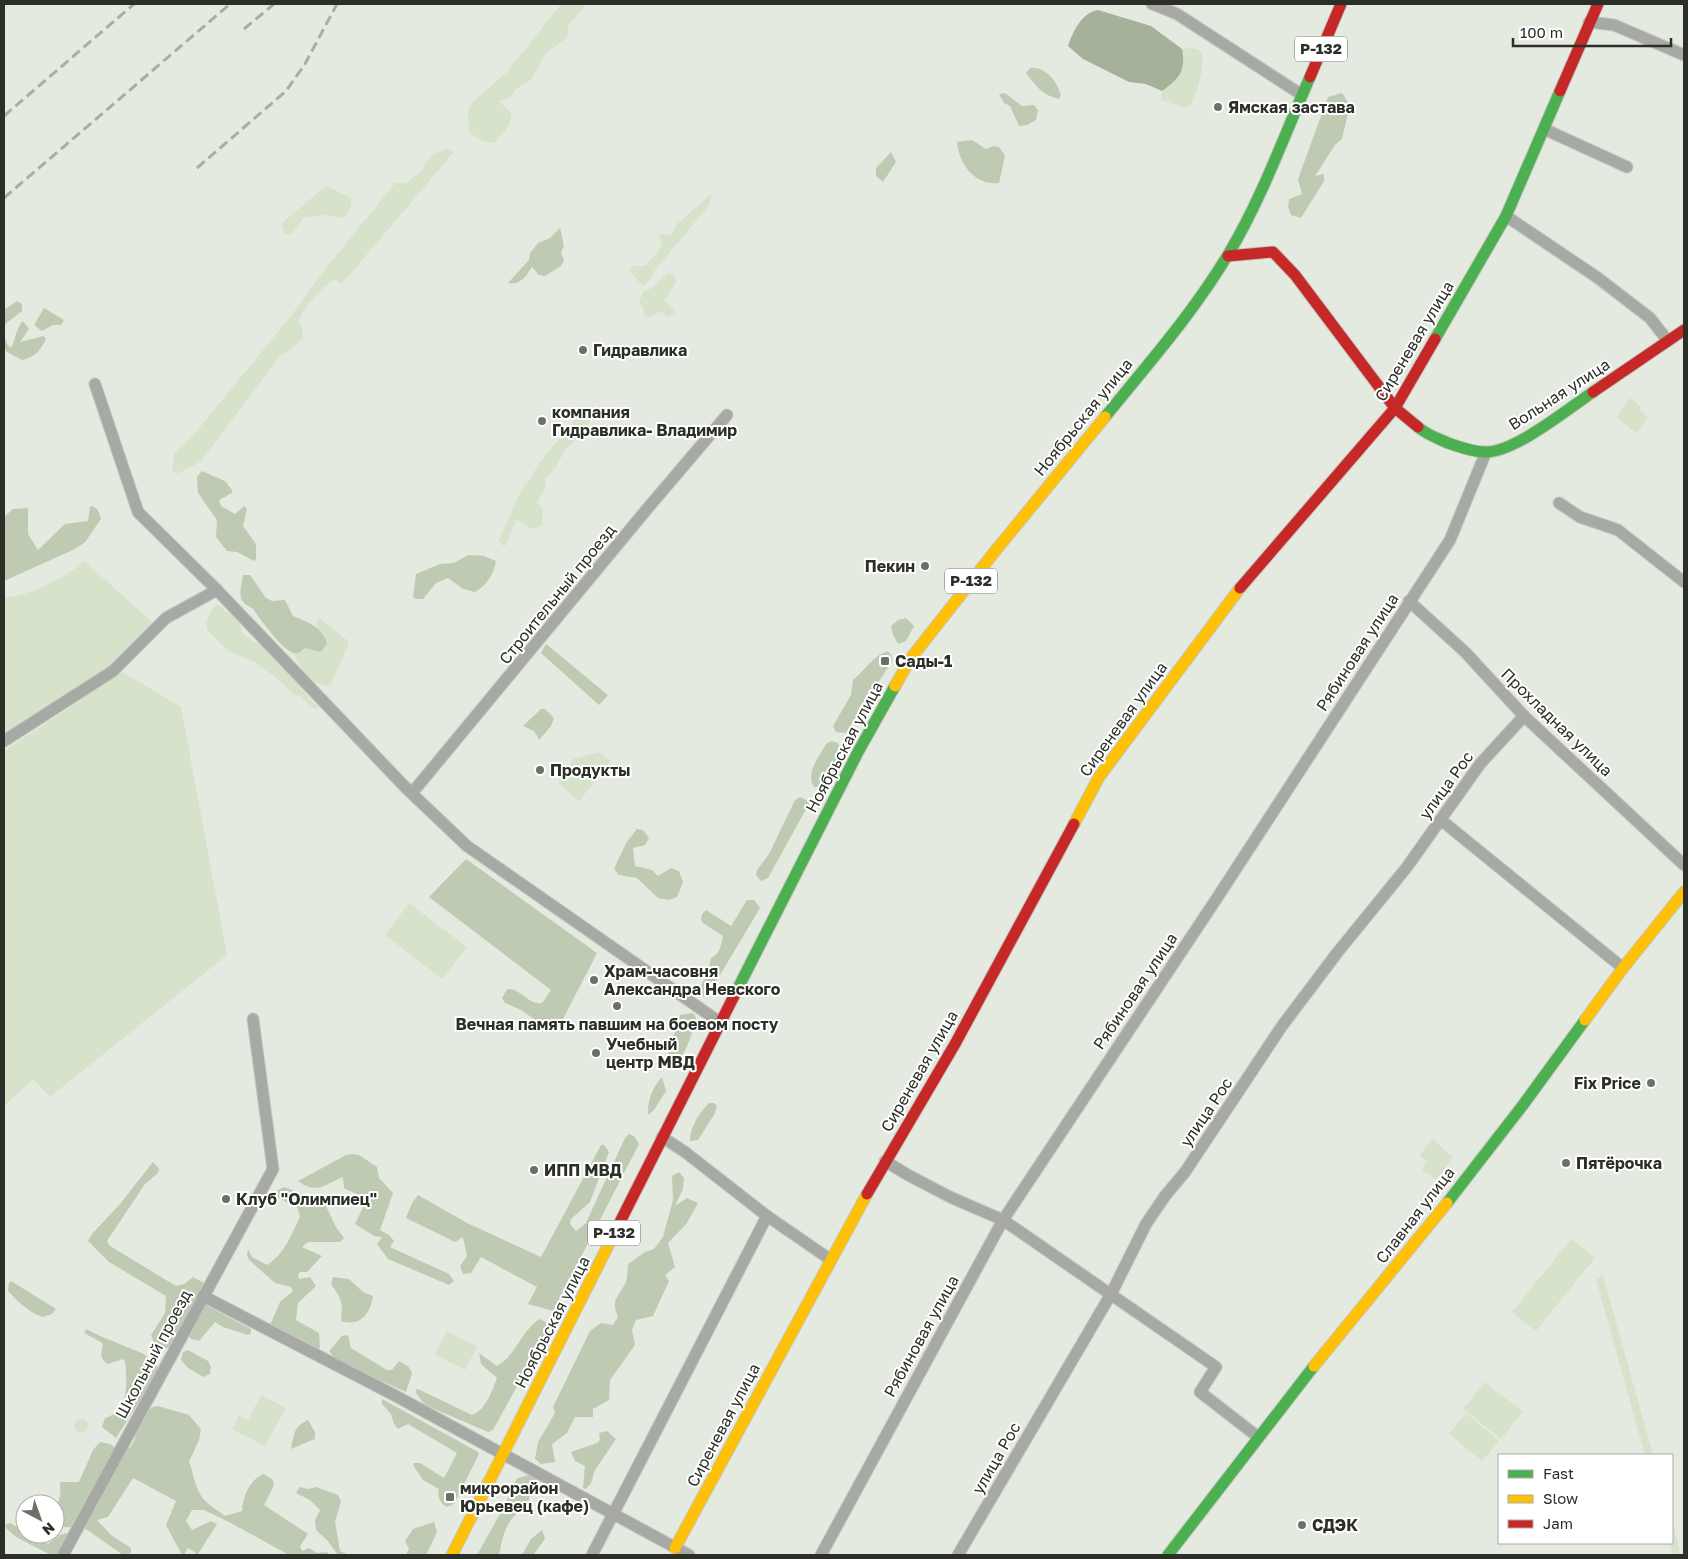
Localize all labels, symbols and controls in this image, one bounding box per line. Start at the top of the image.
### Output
scale bar [1513,15,1670,47]
text: 100 m [1520,23,1563,41]
road number: Р-132 [1295,36,1347,62]
place label: Ямская застава [1228,97,1355,117]
marker: Ямская застава [1212,101,1224,113]
street label: Сиреневая улица [1370,277,1458,405]
place label: Гидравлика [593,340,687,360]
marker: Гидравлика [577,344,589,356]
street label: Ноябрьская улица [1029,354,1137,480]
street label: Вольная улица [1505,354,1613,434]
place label: компания Гидравлика- Владимир [552,402,737,440]
marker: компания Гидравлика- Владимир [536,415,548,427]
street label: Строительный проезд [494,520,620,668]
place label: Пекин [865,556,915,576]
marker: Пекин [919,560,931,572]
road number: Р-132 [945,568,997,594]
street label: Рябиновая улица [1311,589,1403,715]
place label: Сады-1 [895,651,952,671]
marker: Сады-1 [879,655,891,667]
street label: Сиреневая улица [1075,658,1171,780]
street label: Прохладная улица [1497,664,1617,780]
street label: Ноябрьская улица [801,678,887,816]
street label: улица Рос [1415,747,1478,823]
place label: Продукты [550,760,630,780]
marker: Продукты [534,764,546,776]
street label: Рябиновая улица [1089,929,1181,1053]
place label: Храм-часовня Александра Невского [604,961,781,999]
marker: Храм-часовня Александра Невского [588,974,600,986]
marker: Вечная память павшим на боевом посту [611,1000,623,1012]
street label: Сиреневая улица [876,1007,962,1135]
place label: Вечная память павшим на боевом посту [456,1014,779,1034]
place label: Учебный центр МВД [606,1034,695,1072]
marker: Учебный центр МВД [590,1047,602,1059]
street label: улица Рос [1175,1073,1237,1151]
place label: Fix Price [1574,1073,1641,1093]
marker: Fix Price [1645,1077,1657,1089]
place label: Пятёрочка [1576,1153,1662,1173]
marker: Пятёрочка [1560,1157,1572,1169]
place label: ИПП МВД [544,1160,622,1180]
street label: Славная улица [1371,1163,1459,1267]
marker: ИПП МВД [528,1164,540,1176]
place label: Клуб "Олимпиец" [236,1189,377,1209]
marker: Клуб "Олимпиец" [220,1193,232,1205]
road number: Р-132 [588,1220,640,1246]
street label: Ноябрьская улица [510,1253,594,1391]
street label: Рябиновая улица [879,1272,963,1400]
street label: Школьный проезд [111,1286,196,1422]
street label: Сиреневая улица [682,1360,764,1490]
street label: улица Рос [967,1418,1025,1497]
legend [1498,1454,1673,1544]
text: Fast [1543,1464,1574,1482]
place label: микрорайон Юрьевец (кафе) [460,1478,589,1516]
text: Slow [1543,1489,1578,1507]
marker: микрорайон Юрьевец (кафе) [444,1491,456,1503]
north arrow [15,1494,65,1544]
text: Jam [1543,1514,1573,1532]
place label: СДЭК [1312,1515,1358,1535]
text: N [39,1519,58,1539]
marker: СДЭК [1296,1519,1308,1531]

